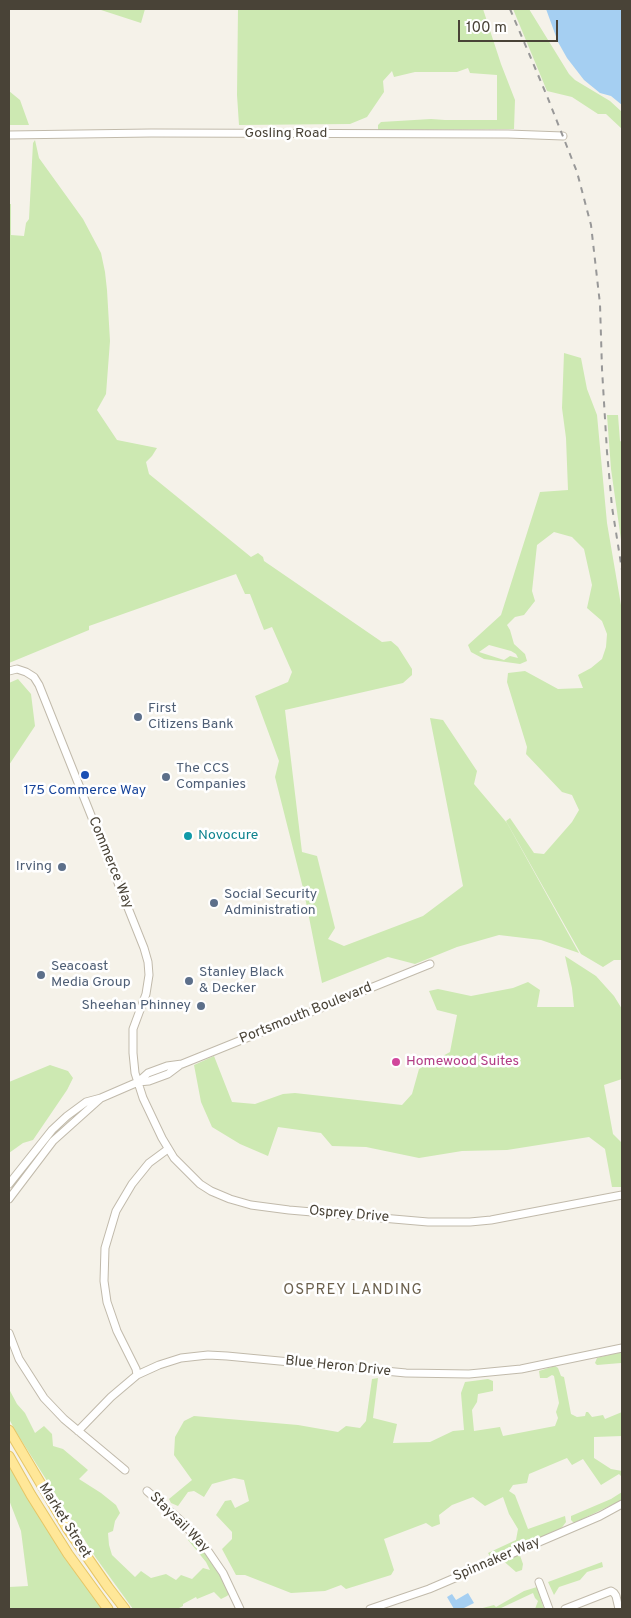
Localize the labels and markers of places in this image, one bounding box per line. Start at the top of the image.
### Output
place label: First Citizens Bank [148,701,234,734]
marker: First Citizens Bank [132,711,144,723]
place label: The CCS Companies [176,761,246,794]
marker: 175 Commerce Way [79,769,91,781]
marker: The CCS Companies [160,771,172,783]
place label: 175 Commerce Way [24,783,146,799]
place label: Novocure [198,828,258,844]
marker: Novocure [182,830,194,842]
place label: Irving [16,859,52,875]
marker: Irving [56,861,68,873]
place label: Social Security Administration [224,887,317,920]
marker: Social Security Administration [208,897,220,909]
place label: Seacoast Media Group [51,959,131,992]
place label: Stanley Black & Decker [199,965,284,998]
marker: Seacoast Media Group [35,969,47,981]
marker: Stanley Black & Decker [183,975,195,987]
place label: Sheehan Phinney [81,998,191,1014]
marker: Sheehan Phinney [195,1000,207,1012]
place label: Homewood Suites [406,1054,519,1070]
marker: Homewood Suites [390,1056,402,1068]

